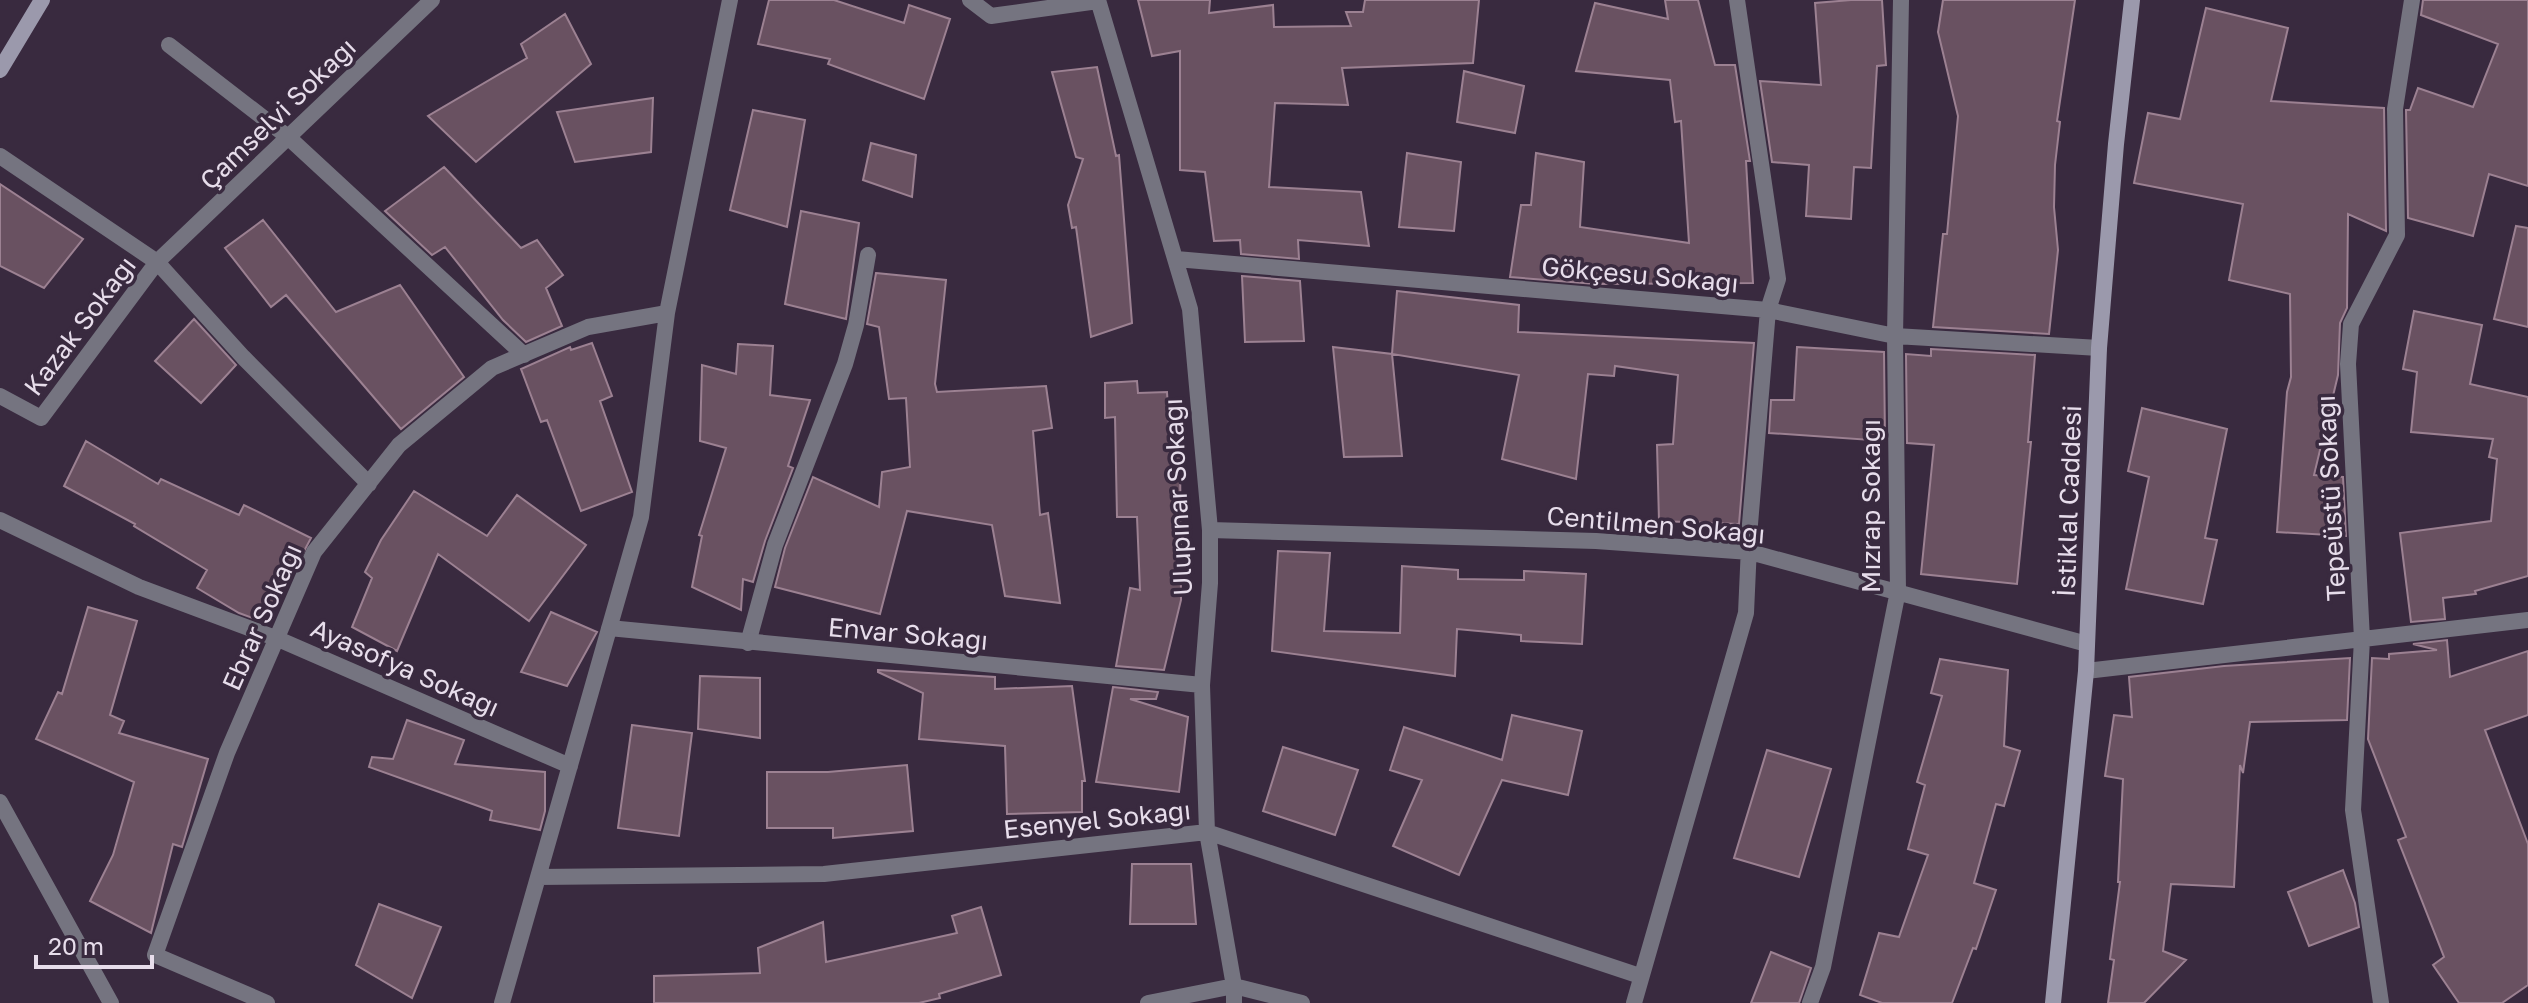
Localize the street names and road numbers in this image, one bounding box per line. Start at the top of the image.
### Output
street label: Çamselvi Sokağı [193,31,362,196]
street label: Kazak Sokağı [17,250,142,401]
street label: Gökçesu Sokağı [1540,250,1740,299]
street label: Tepeüstü Sokağı [2310,394,2351,602]
street label: Ulupınar Sokağı [1157,398,1198,597]
street label: İstiklal Caddesi [2050,404,2087,597]
street label: Mızrap Sokağı [1855,419,1886,593]
street label: Centilmen Sokağı [1546,500,1767,549]
street label: Ebrar Sokağı [215,539,308,695]
street label: Envar Sokağı [827,611,989,656]
street label: Ayasofya Sokağı [306,612,504,723]
street label: Esenyel Sokağı [1002,794,1192,845]

